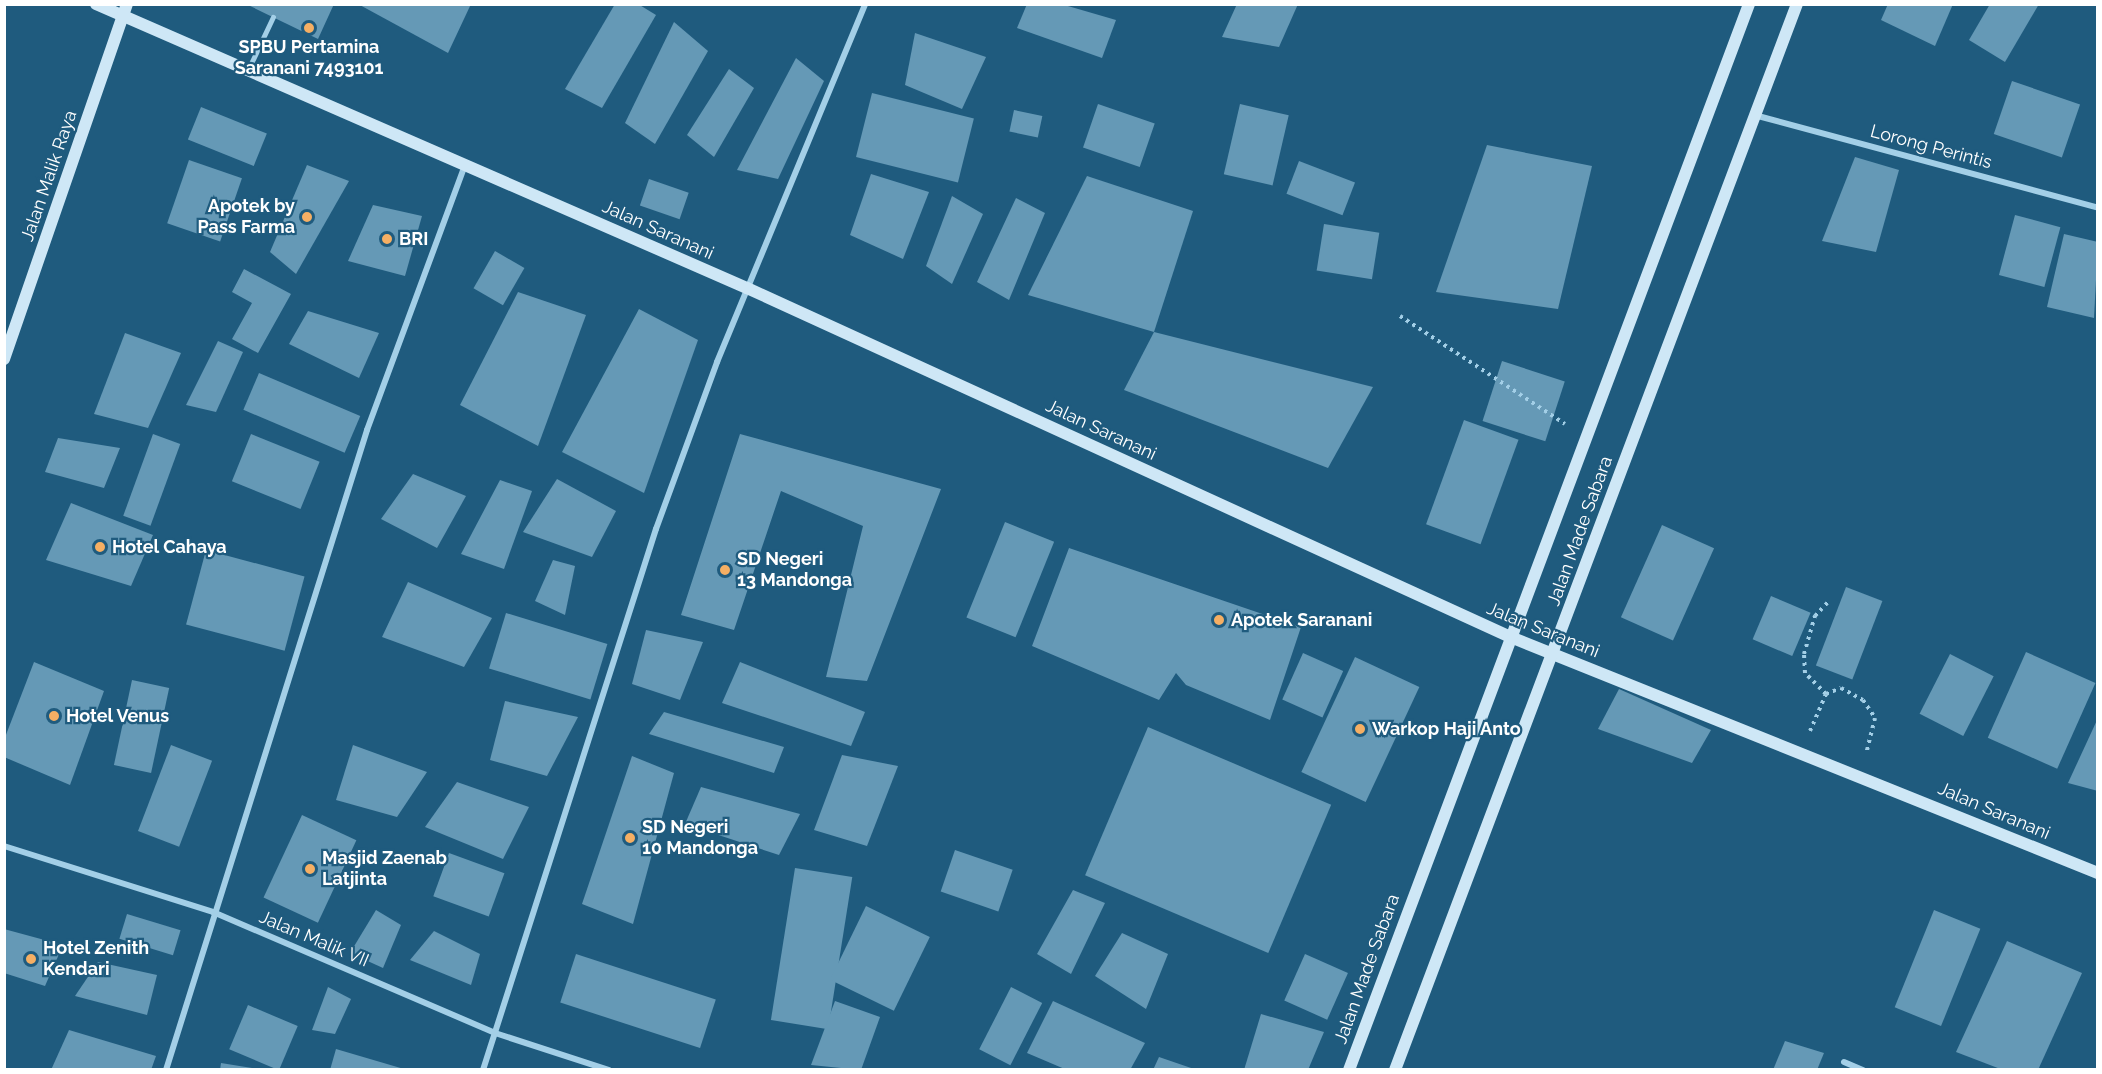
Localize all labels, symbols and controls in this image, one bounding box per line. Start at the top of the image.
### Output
marker: SPBU Pertamina Saranani 7493101 [302,21,316,35]
place label: SPBU Pertamina Saranani 7493101 [235,37,383,80]
street label: Jalan Malik Raya [16,108,82,244]
street label: Lorong Perintis [1868,120,1994,174]
place label: Apotek by Pass Farma [198,196,295,238]
street label: Jalan Saranani [599,196,717,264]
marker: Apotek by Pass Farma [300,210,314,224]
place label: BRI [399,228,428,250]
marker: BRI [380,232,394,246]
street label: Jalan Saranani [1042,395,1160,465]
street label: Jalan Made Sabara [1543,453,1617,609]
place label: Hotel Cahaya [112,536,227,558]
marker: Hotel Cahaya [93,540,107,554]
place label: SD Negeri 13 Mandonga [737,549,852,592]
marker: SD Negeri 13 Mandonga [718,563,732,577]
street label: Jalan Saranani [1483,598,1603,662]
place label: Apotek Saranani [1231,609,1372,631]
marker: Apotek Saranani [1212,613,1226,627]
place label: Hotel Venus [66,705,170,727]
marker: Hotel Venus [47,709,61,723]
place label: Warkop Haji Anto [1372,718,1521,740]
marker: Warkop Haji Anto [1353,722,1367,736]
street label: Jalan Saranani [1935,778,2053,844]
place label: SD Negeri 10 Mandonga [642,817,758,860]
marker: SD Negeri 10 Mandonga [623,831,637,845]
place label: Masjid Zaenab Latjinta [322,848,447,890]
marker: Masjid Zaenab Latjinta [303,862,317,876]
street label: Jalan Made Sabara [1330,891,1404,1047]
street label: Jalan Malik VII [256,906,372,972]
place label: Hotel Zenith Kendari [43,938,150,980]
marker: Hotel Zenith Kendari [24,952,38,966]

